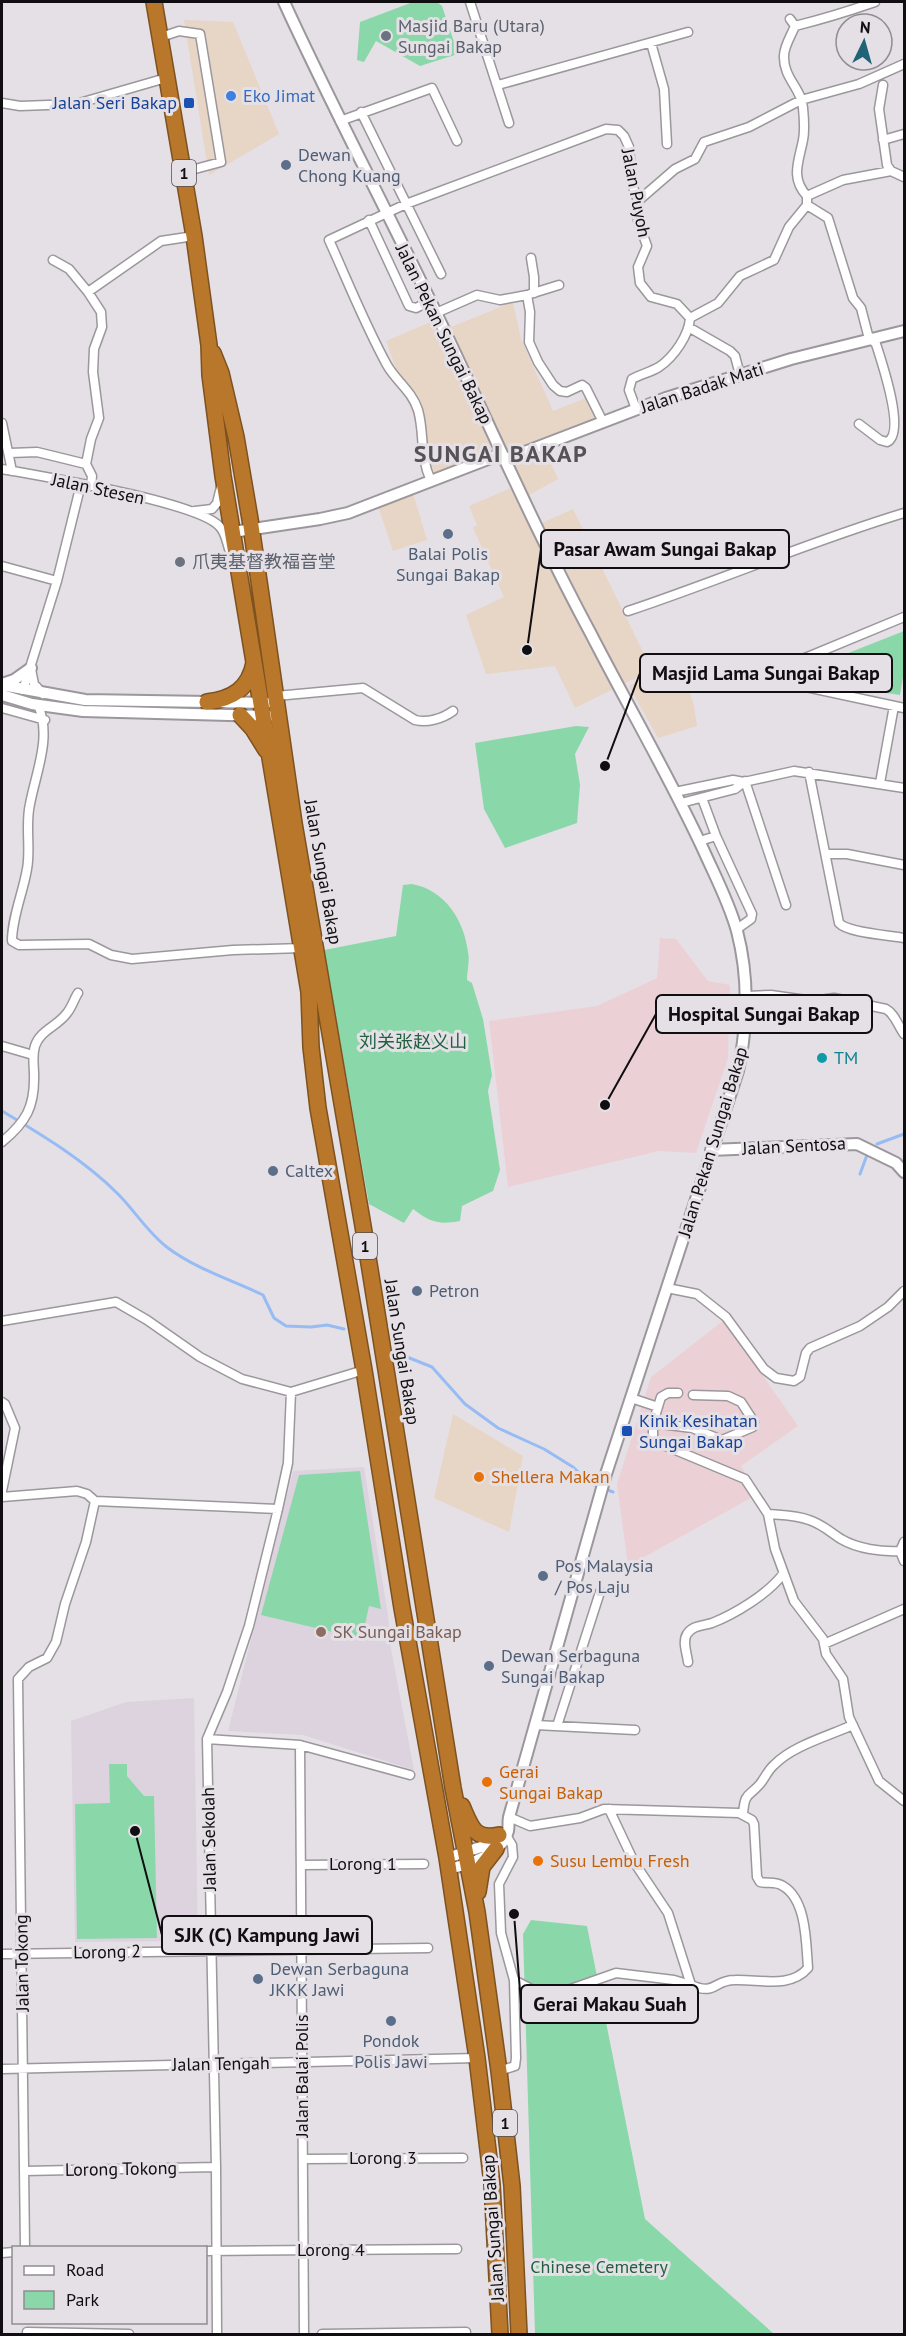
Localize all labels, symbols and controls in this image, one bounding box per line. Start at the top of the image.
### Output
north arrow [834,12,894,72]
place label: Masjid Baru (Utara) Sungai Bakap [398,14,545,58]
text: N [859,17,871,37]
marker: Masjid Baru (Utara) Sungai Bakap [379,29,393,43]
place label: Eko Jimat [243,84,315,107]
marker: Eko Jimat [224,89,238,103]
place label: Jalan Seri Bakap [52,91,177,114]
marker: Jalan Seri Bakap [182,96,196,110]
place label: Dewan Chong Kuang [298,143,401,187]
street label: Jalan Puyoh [616,146,656,239]
marker: Dewan Chong Kuang [279,158,293,172]
road number: 1 [172,160,196,186]
street label: Jalan Pekan Sungai Bakap [390,239,498,428]
street label: Jalan Badak Mati [636,357,766,419]
district label: SUNGAI BAKAP [414,438,588,469]
street label: Jalan Stesen [49,467,147,510]
marker: Balai Polis Sungai Bakap [441,527,455,541]
callout: Pasar Awam Sungai Bakap [541,530,789,568]
text: Pasar Awam Sungai Bakap [554,536,777,562]
place label: Balai Polis Sungai Bakap [396,542,500,586]
place label: 爪夷基督教福音堂 [192,550,336,573]
marker: 爪夷基督教福音堂 [173,555,187,569]
callout: Masjid Lama Sungai Bakap [640,654,892,692]
text: Masjid Lama Sungai Bakap [652,660,880,686]
street label: Jalan Sungai Bakap [299,797,348,946]
callout: Hospital Sungai Bakap [656,995,872,1033]
text: Hospital Sungai Bakap [668,1001,860,1027]
park label: 刘关张赵义山 [359,1030,467,1053]
street label: Jalan Pekan Sungai Bakap [672,1044,752,1241]
place label: TM [834,1046,858,1069]
marker: TM [815,1051,829,1065]
street label: Jalan Sentosa [741,1131,846,1160]
place label: Caltex [285,1159,333,1182]
marker: Caltex [266,1164,280,1178]
road number: 1 [353,1233,377,1259]
street label: Jalan Sungai Bakap [379,1277,425,1426]
place label: Petron [429,1279,479,1302]
marker: Petron [410,1284,424,1298]
place label: Kinik Kesihatan Sungai Bakap [639,1409,758,1453]
marker: Kinik Kesihatan Sungai Bakap [620,1424,634,1438]
place label: Shellera Makan [491,1465,610,1488]
marker: Shellera Makan [472,1470,486,1484]
place label: Pos Malaysia / Pos Laju [554,1554,654,1598]
marker: Pos Malaysia / Pos Laju [536,1569,550,1583]
place label: SK Sungai Bakap [333,1620,462,1643]
marker: SK Sungai Bakap [314,1625,328,1639]
place label: Dewan Serbaguna Sungai Bakap [501,1644,640,1688]
marker: Dewan Serbaguna Sungai Bakap [482,1659,496,1673]
place label: Gerai Sungai Bakap [499,1760,603,1804]
marker: Gerai Sungai Bakap [480,1775,494,1789]
street label: Jalan Sekolah [196,1787,221,1892]
place label: Susu Lembu Fresh [550,1849,690,1872]
street label: Lorong 1 [329,1852,397,1875]
marker: Susu Lembu Fresh [531,1854,545,1868]
street label: Jalan Tokong [9,1914,34,2013]
callout: SJK (C) Kampung Jawi [162,1916,372,1954]
text: SJK (C) Kampung Jawi [174,1922,360,1948]
street label: Lorong 2 [73,1939,141,1964]
place label: Dewan Serbaguna JKKK Jawi [269,1957,409,2001]
marker: Dewan Serbaguna JKKK Jawi [251,1972,265,1986]
callout: Gerai Makau Suah [521,1985,698,2023]
text: Gerai Makau Suah [533,1991,687,2017]
marker: Pondok Polis Jawi [384,2014,398,2028]
street label: Jalan Balai Polis [290,2015,313,2138]
place label: Pondok Polis Jawi [354,2029,428,2073]
street label: Jalan Tengah [171,2051,270,2076]
road number: 1 [493,2110,517,2136]
street label: Lorong 3 [349,2146,417,2169]
street label: Jalan Sungai Bakap [476,2154,509,2303]
street label: Lorong Tokong [65,2156,177,2181]
street label: Lorong 4 [297,2238,365,2261]
legend [12,2246,207,2324]
park label: Chinese Cemetery [530,2255,668,2278]
text: Road [66,2258,104,2281]
text: Park [66,2288,99,2311]

